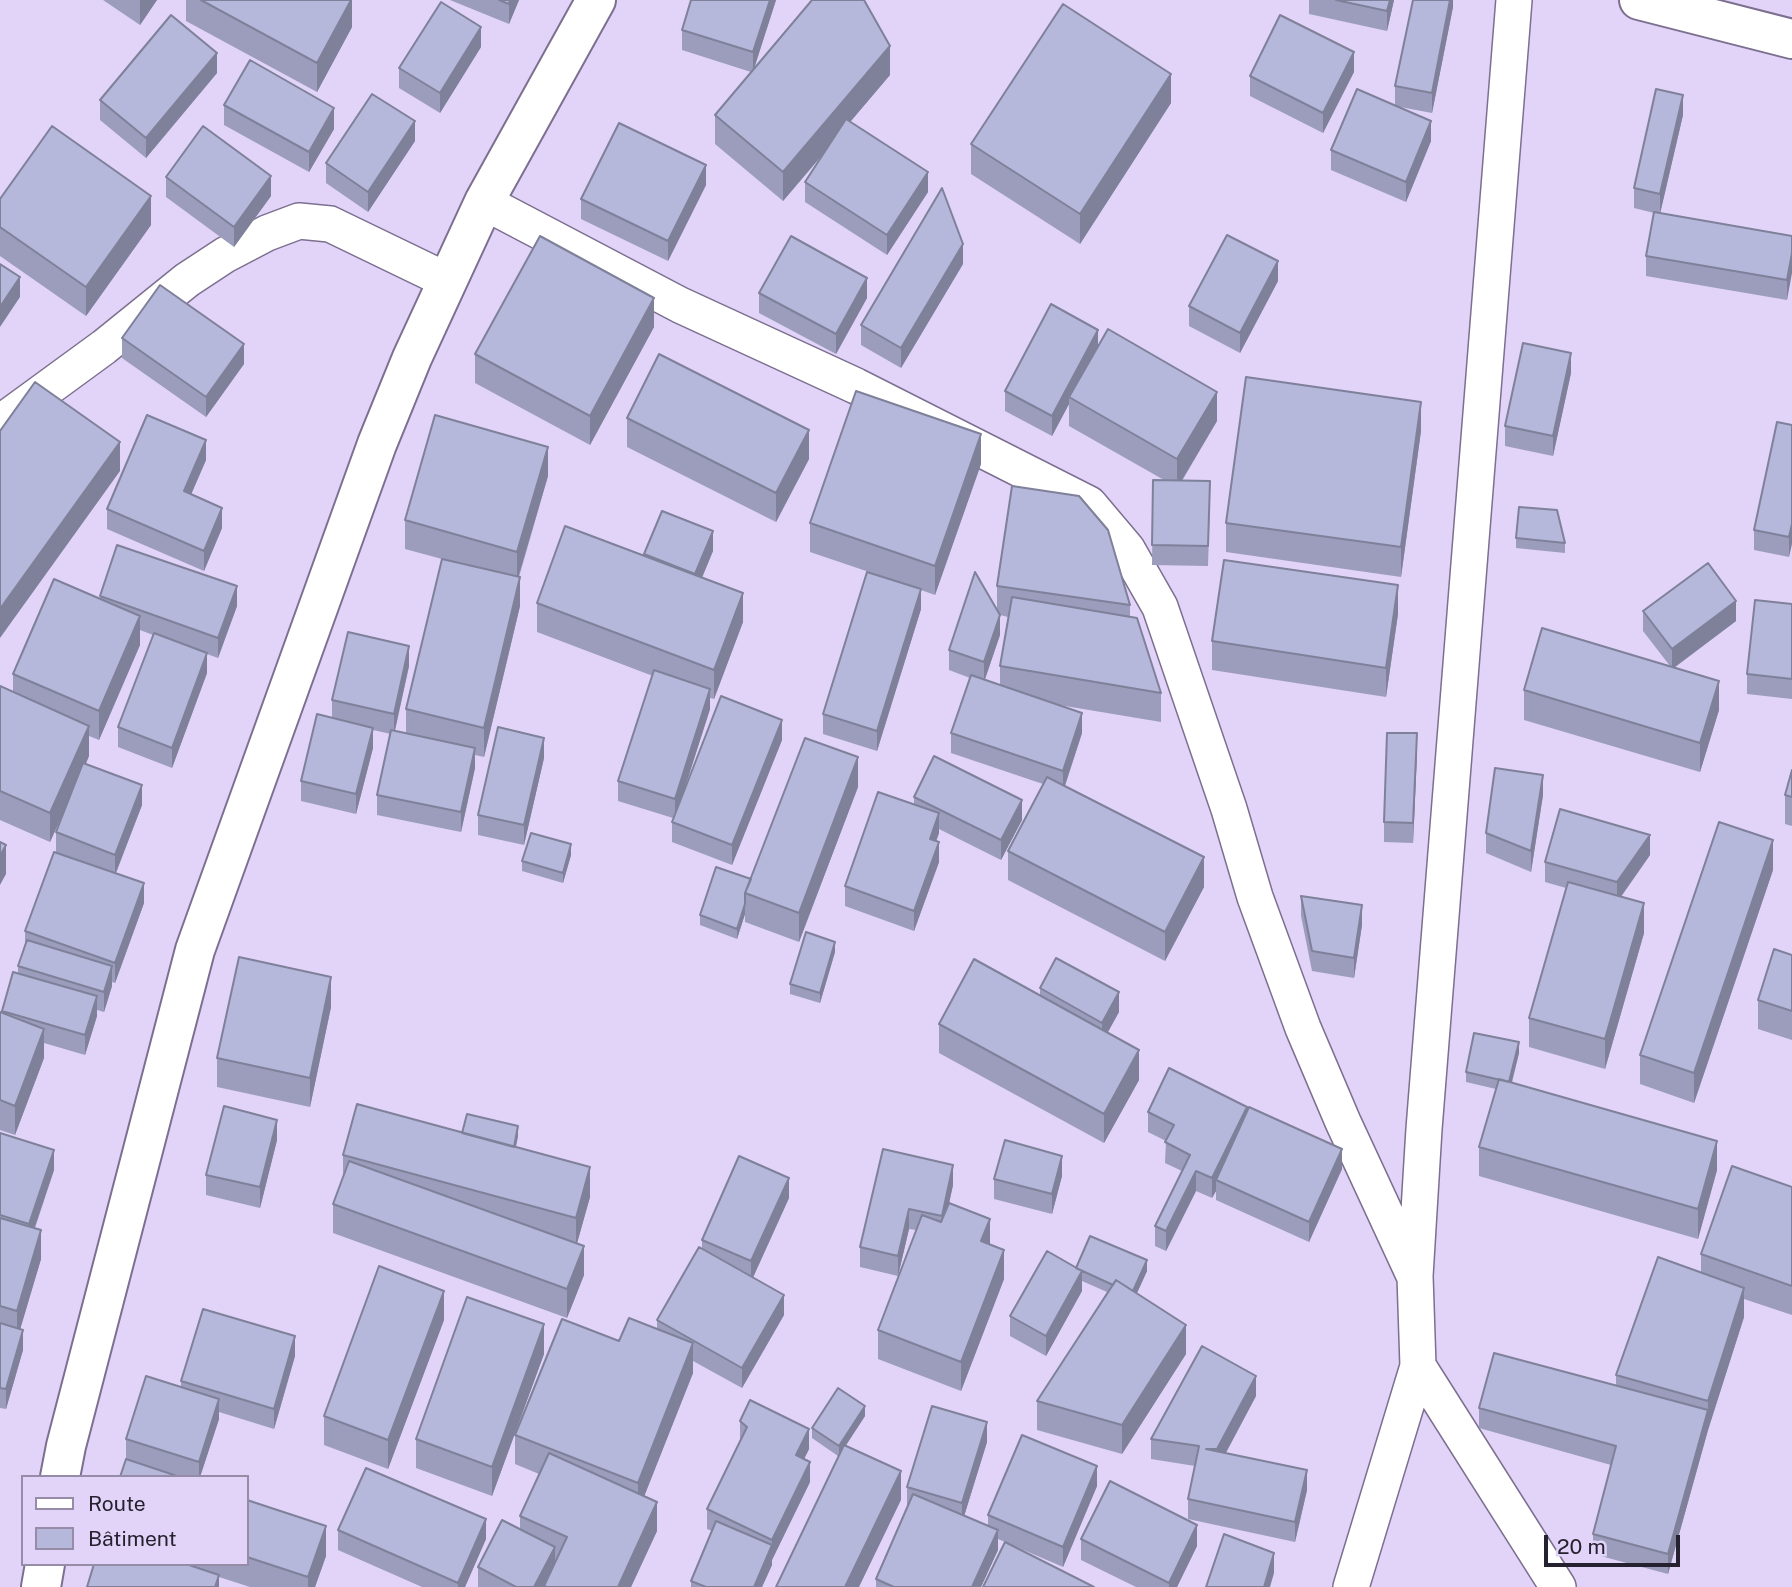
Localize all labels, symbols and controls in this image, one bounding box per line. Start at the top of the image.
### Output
legend [21,1475,248,1566]
text: Route [88,1491,146,1516]
scale bar [1547,1520,1684,1564]
text: Bâtiment [88,1526,177,1551]
text: 20 m [1557,1534,1606,1559]

